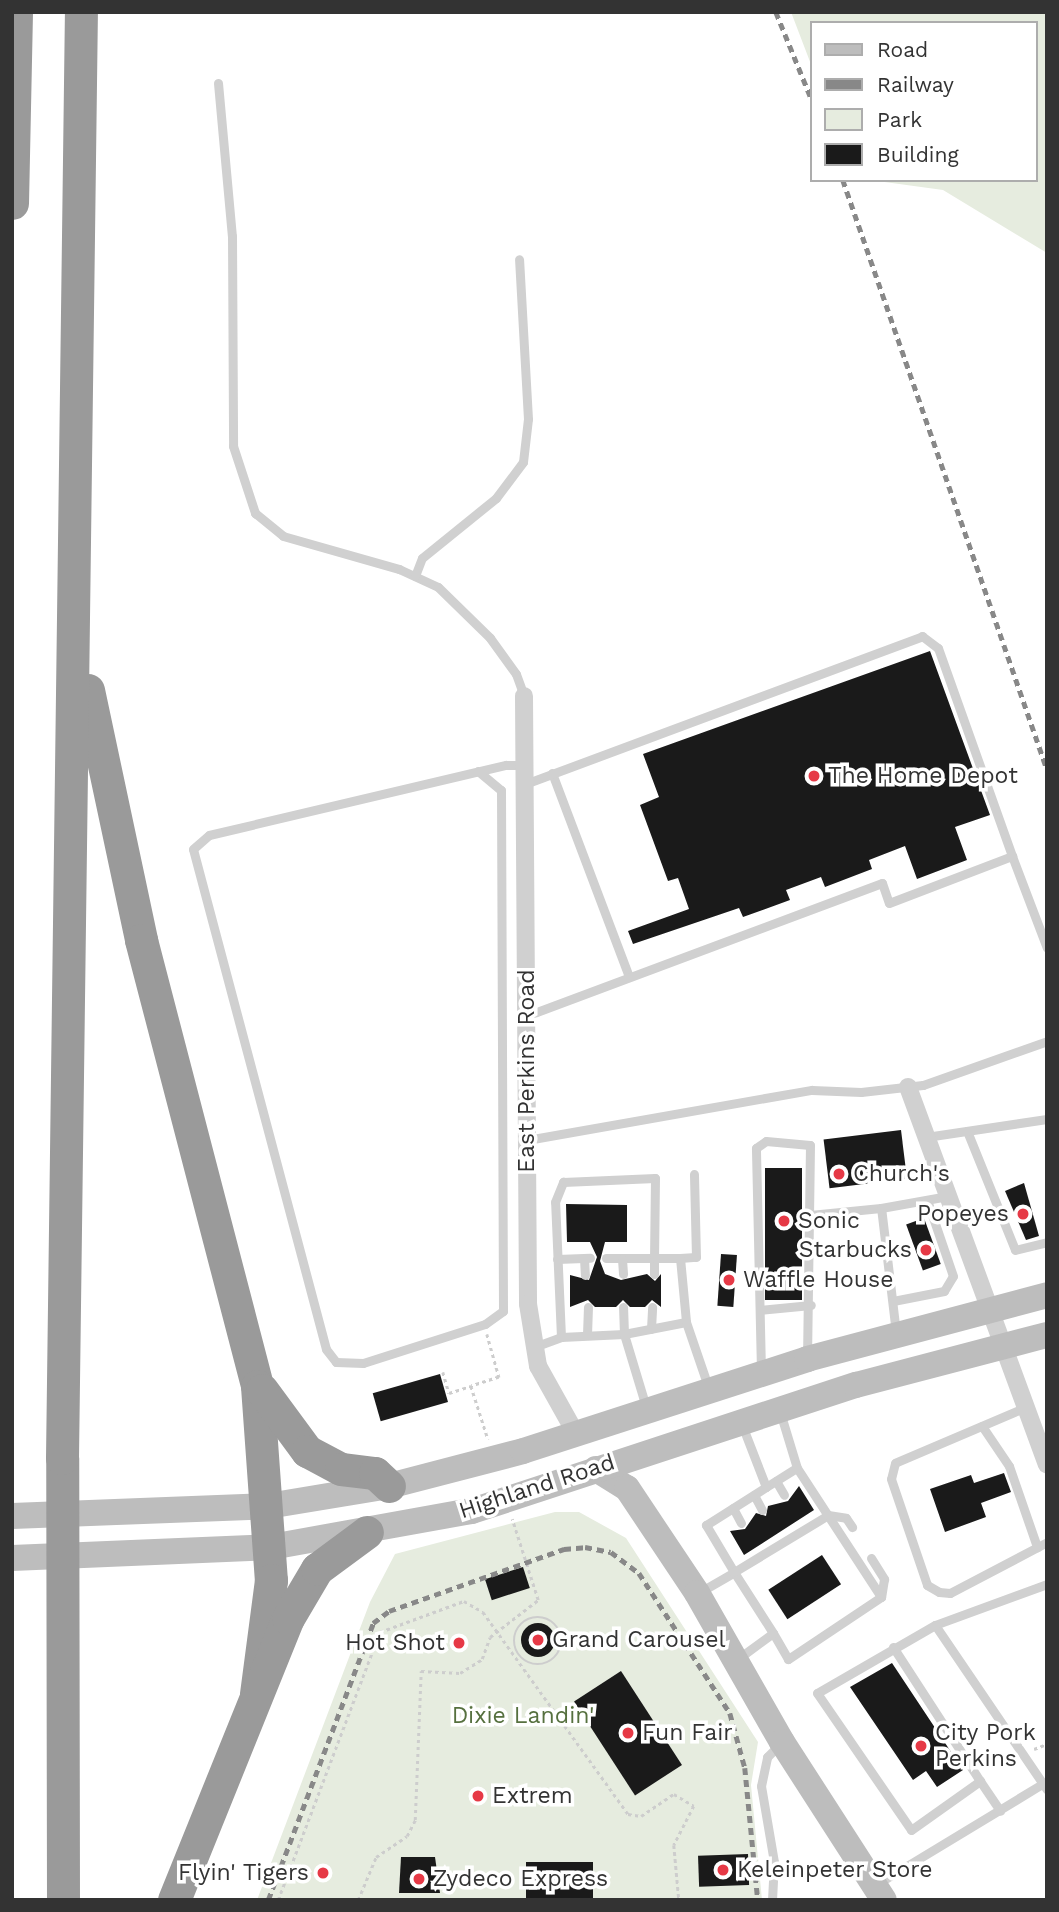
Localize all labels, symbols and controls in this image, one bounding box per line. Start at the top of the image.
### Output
legend [810,21,1038,182]
text: Road [877,37,928,62]
text: Railway [877,72,954,97]
text: Park [877,107,922,132]
text: Building [877,142,959,167]
place label: The Home Depot [828,762,1018,790]
marker: The Home Depot [806,768,822,784]
street label: East Perkins Road [513,969,541,1173]
place label: Church's [853,1160,950,1188]
marker: Church's [831,1166,847,1182]
place label: Popeyes [917,1200,1009,1228]
marker: Popeyes [1015,1206,1031,1222]
place label: Sonic [798,1207,860,1235]
marker: Sonic [776,1213,792,1229]
place label: Starbucks [799,1236,912,1264]
marker: Starbucks [918,1242,934,1258]
place label: Waffle House [743,1266,893,1294]
marker: Waffle House [721,1272,737,1288]
street label: Highland Road [456,1449,618,1525]
place label: Grand Carousel [552,1626,725,1654]
place label: Hot Shot [345,1629,445,1657]
marker: Grand Carousel [530,1632,546,1648]
marker: Hot Shot [451,1635,467,1651]
park label: Dixie Landin' [452,1702,594,1730]
place label: Fun Fair [642,1719,733,1747]
place label: City Pork Perkins [935,1719,1036,1773]
marker: Fun Fair [620,1725,636,1741]
marker: City Pork Perkins [913,1738,929,1754]
place label: Extrem [492,1782,573,1810]
marker: Extrem [470,1788,486,1804]
place label: Keleinpeter Store [737,1856,933,1884]
place label: Flyin' Tigers [177,1859,309,1887]
marker: Keleinpeter Store [715,1862,731,1878]
marker: Flyin' Tigers [315,1865,331,1881]
place label: Zydeco Express [433,1865,608,1893]
marker: Zydeco Express [411,1871,427,1887]

